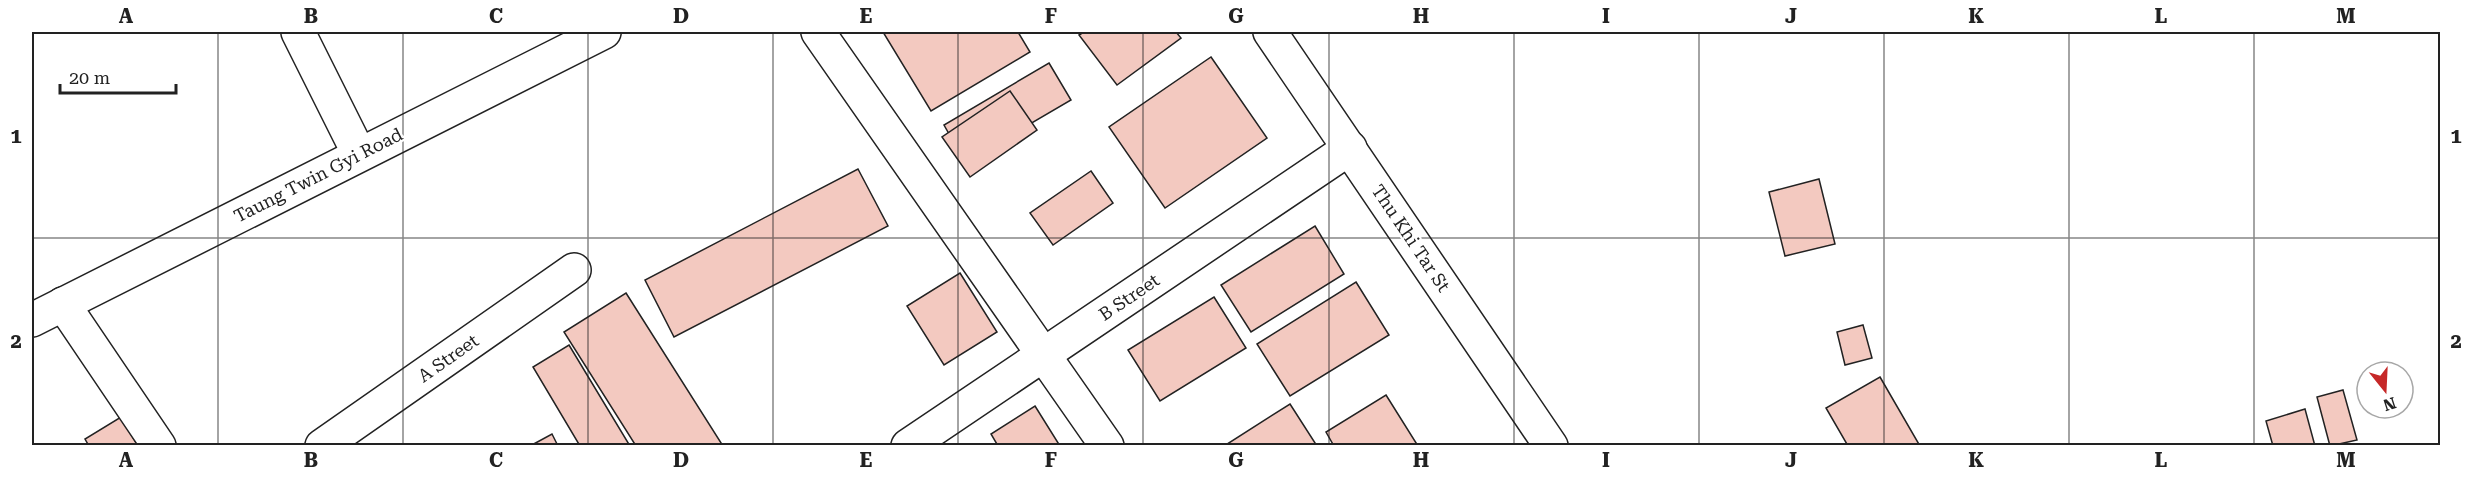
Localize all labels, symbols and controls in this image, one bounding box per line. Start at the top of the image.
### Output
text: A [119,4,134,28]
text: B [304,4,318,28]
text: C [489,4,503,28]
text: D [673,4,689,28]
text: E [860,4,873,28]
text: F [1045,4,1057,28]
text: G [1228,4,1244,28]
text: H [1413,4,1429,28]
text: I [1602,4,1610,28]
text: J [1785,4,1797,28]
text: K [1968,4,1984,28]
text: L [2155,4,2168,28]
text: M [2336,4,2356,28]
scale bar [60,57,176,95]
text: 20 m [69,67,110,88]
street label: Taung Twin Gyi Road [230,123,406,227]
text: 1 [10,124,22,148]
text: 1 [2450,124,2462,148]
street label: Thu Khi Tar St [1367,180,1455,296]
street label: B Street [1095,269,1163,325]
text: 2 [10,329,22,353]
text: 2 [2450,329,2462,353]
street label: A Street [414,330,482,386]
north arrow [2355,360,2415,420]
text: N [2381,393,2398,415]
text: A [119,448,134,472]
text: B [304,448,318,472]
text: C [489,448,503,472]
text: D [673,448,689,472]
text: E [860,448,873,472]
text: F [1045,448,1057,472]
text: G [1228,448,1244,472]
text: H [1413,448,1429,472]
text: I [1602,448,1610,472]
text: J [1785,448,1797,472]
text: K [1968,448,1984,472]
text: L [2155,448,2168,472]
text: M [2336,448,2356,472]

